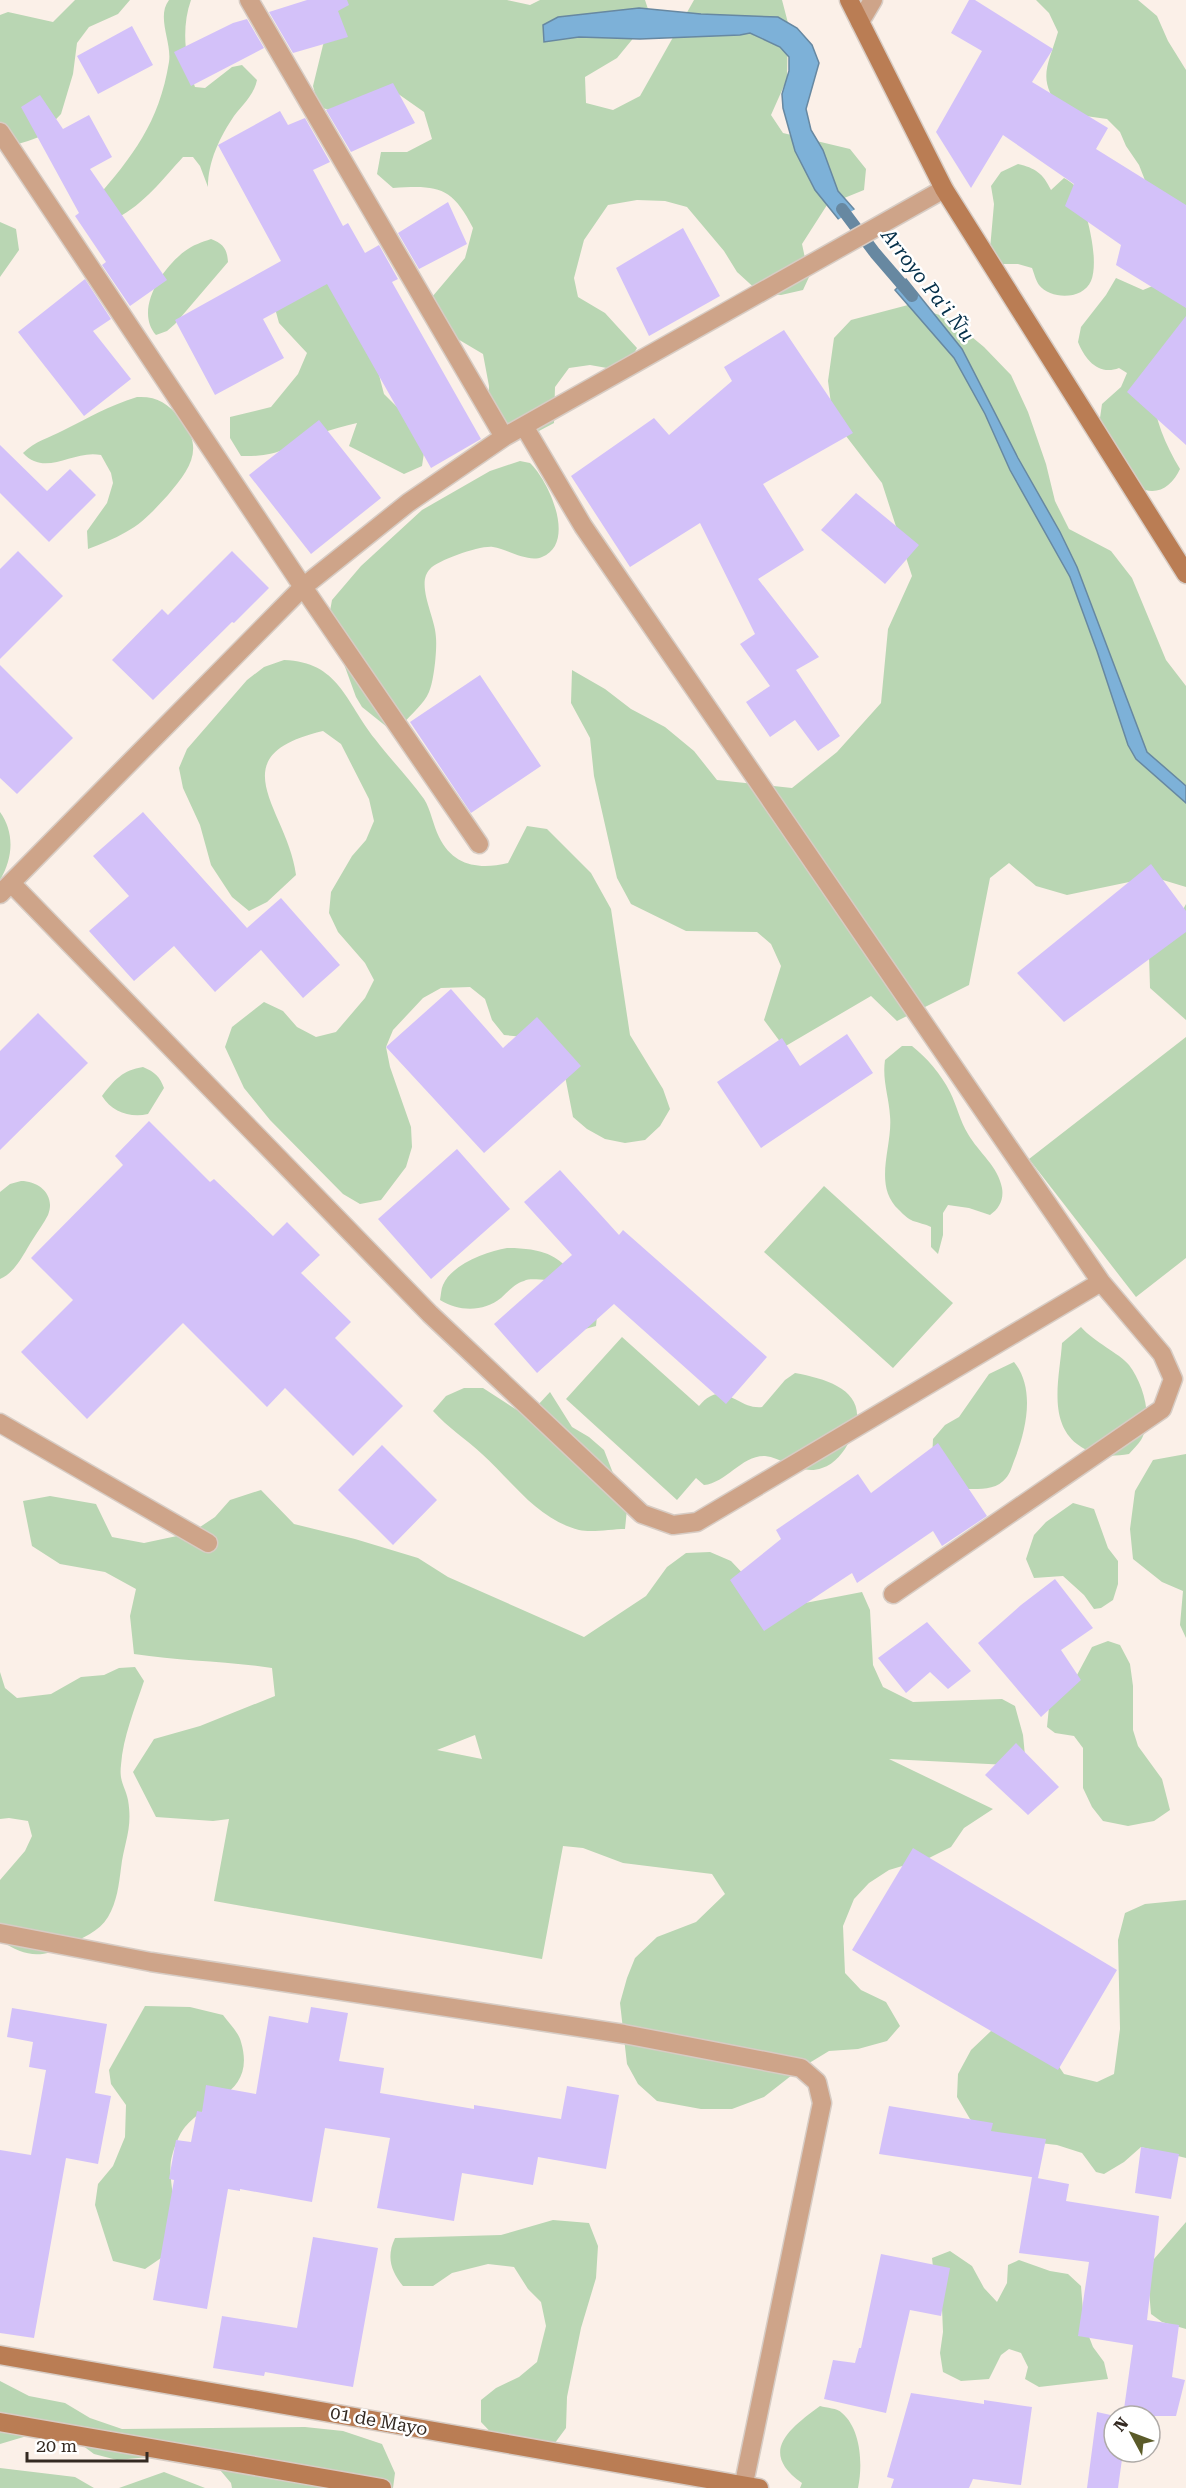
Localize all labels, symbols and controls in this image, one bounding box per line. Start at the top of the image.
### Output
water label: Arroyo Pa'i Ñu [876,223,980,346]
street label: 01 de Mayo [329,2402,429,2439]
north arrow [1102,2404,1162,2464]
text: N [1110,2414,1132,2435]
scale bar [27,2425,147,2463]
text: 20 m [36,2435,77,2456]

